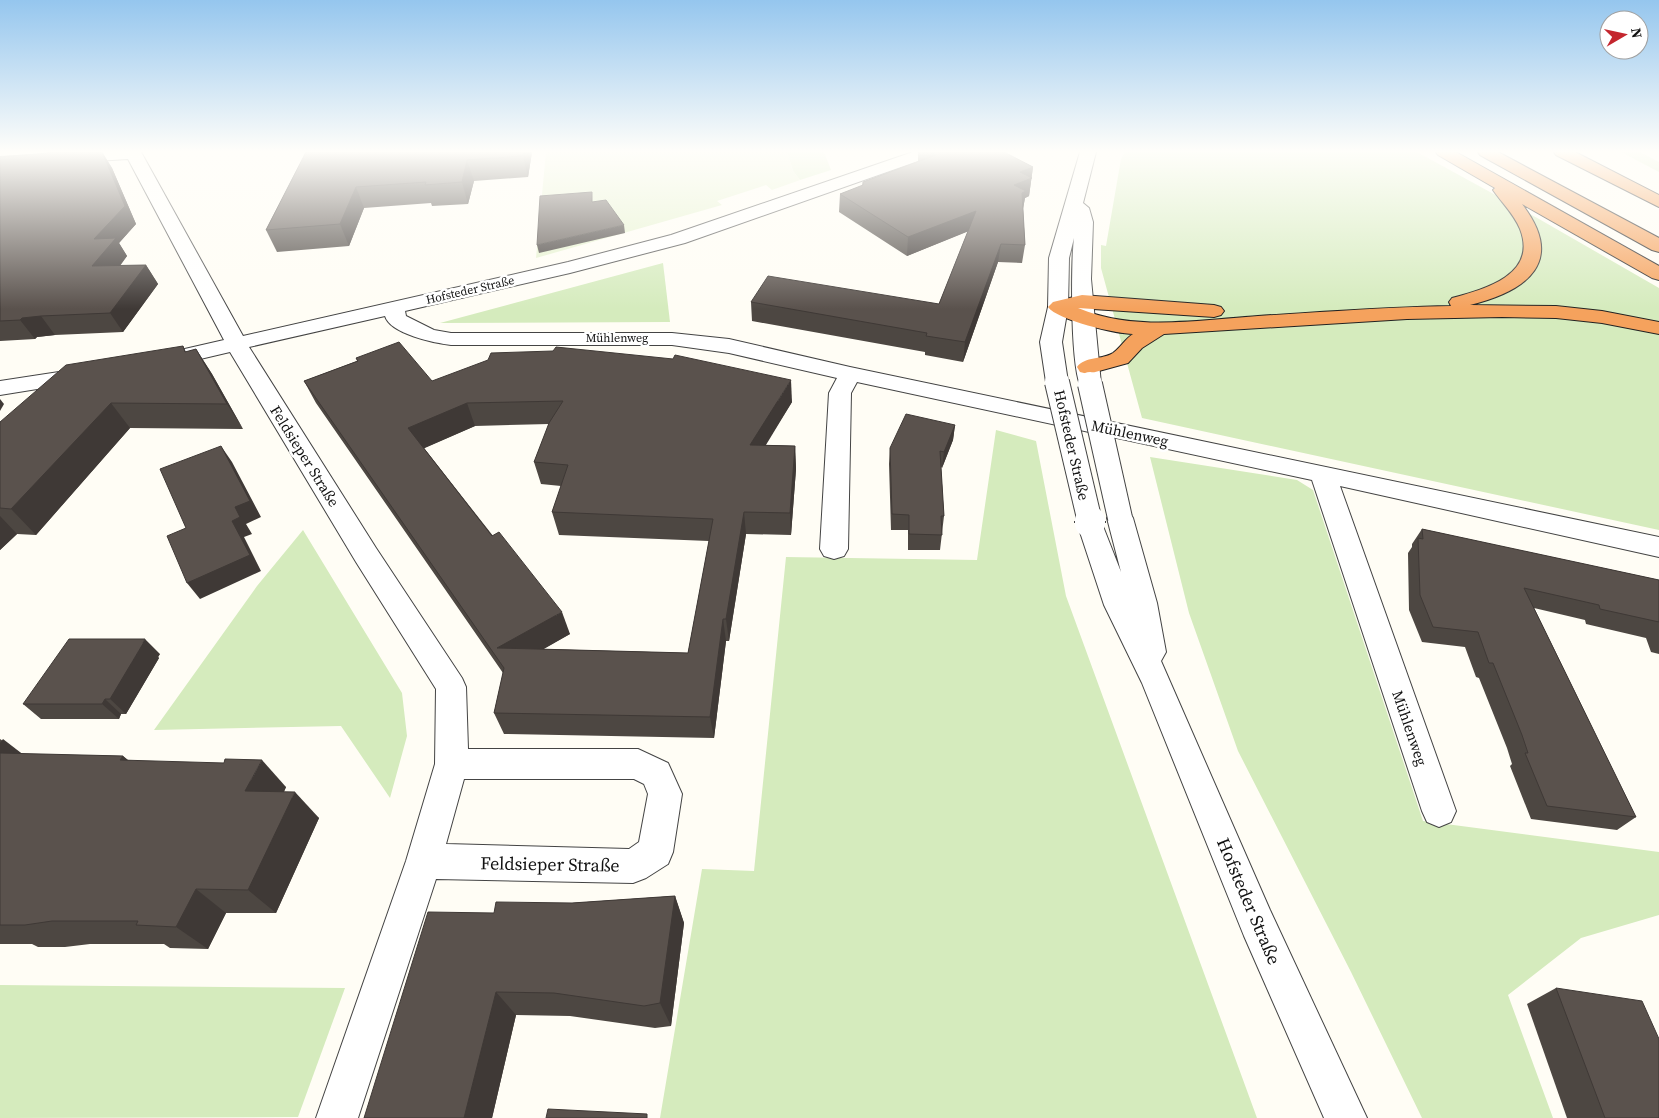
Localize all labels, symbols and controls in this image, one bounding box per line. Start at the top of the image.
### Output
north arrow [1599,10,1649,60]
text: N [1626,26,1648,40]
street label: Hofsteder Straße [424,272,516,308]
street label: Mühlenweg [586,330,648,346]
street label: Hofsteder Straße [1049,388,1095,503]
street label: Feldsieper Straße [265,401,345,511]
street label: Mühlenweg [1090,415,1171,451]
street label: Mühlenweg [1387,688,1433,769]
street label: Hofsteder Straße [1211,834,1287,968]
street label: Feldsieper Straße [480,850,620,878]

